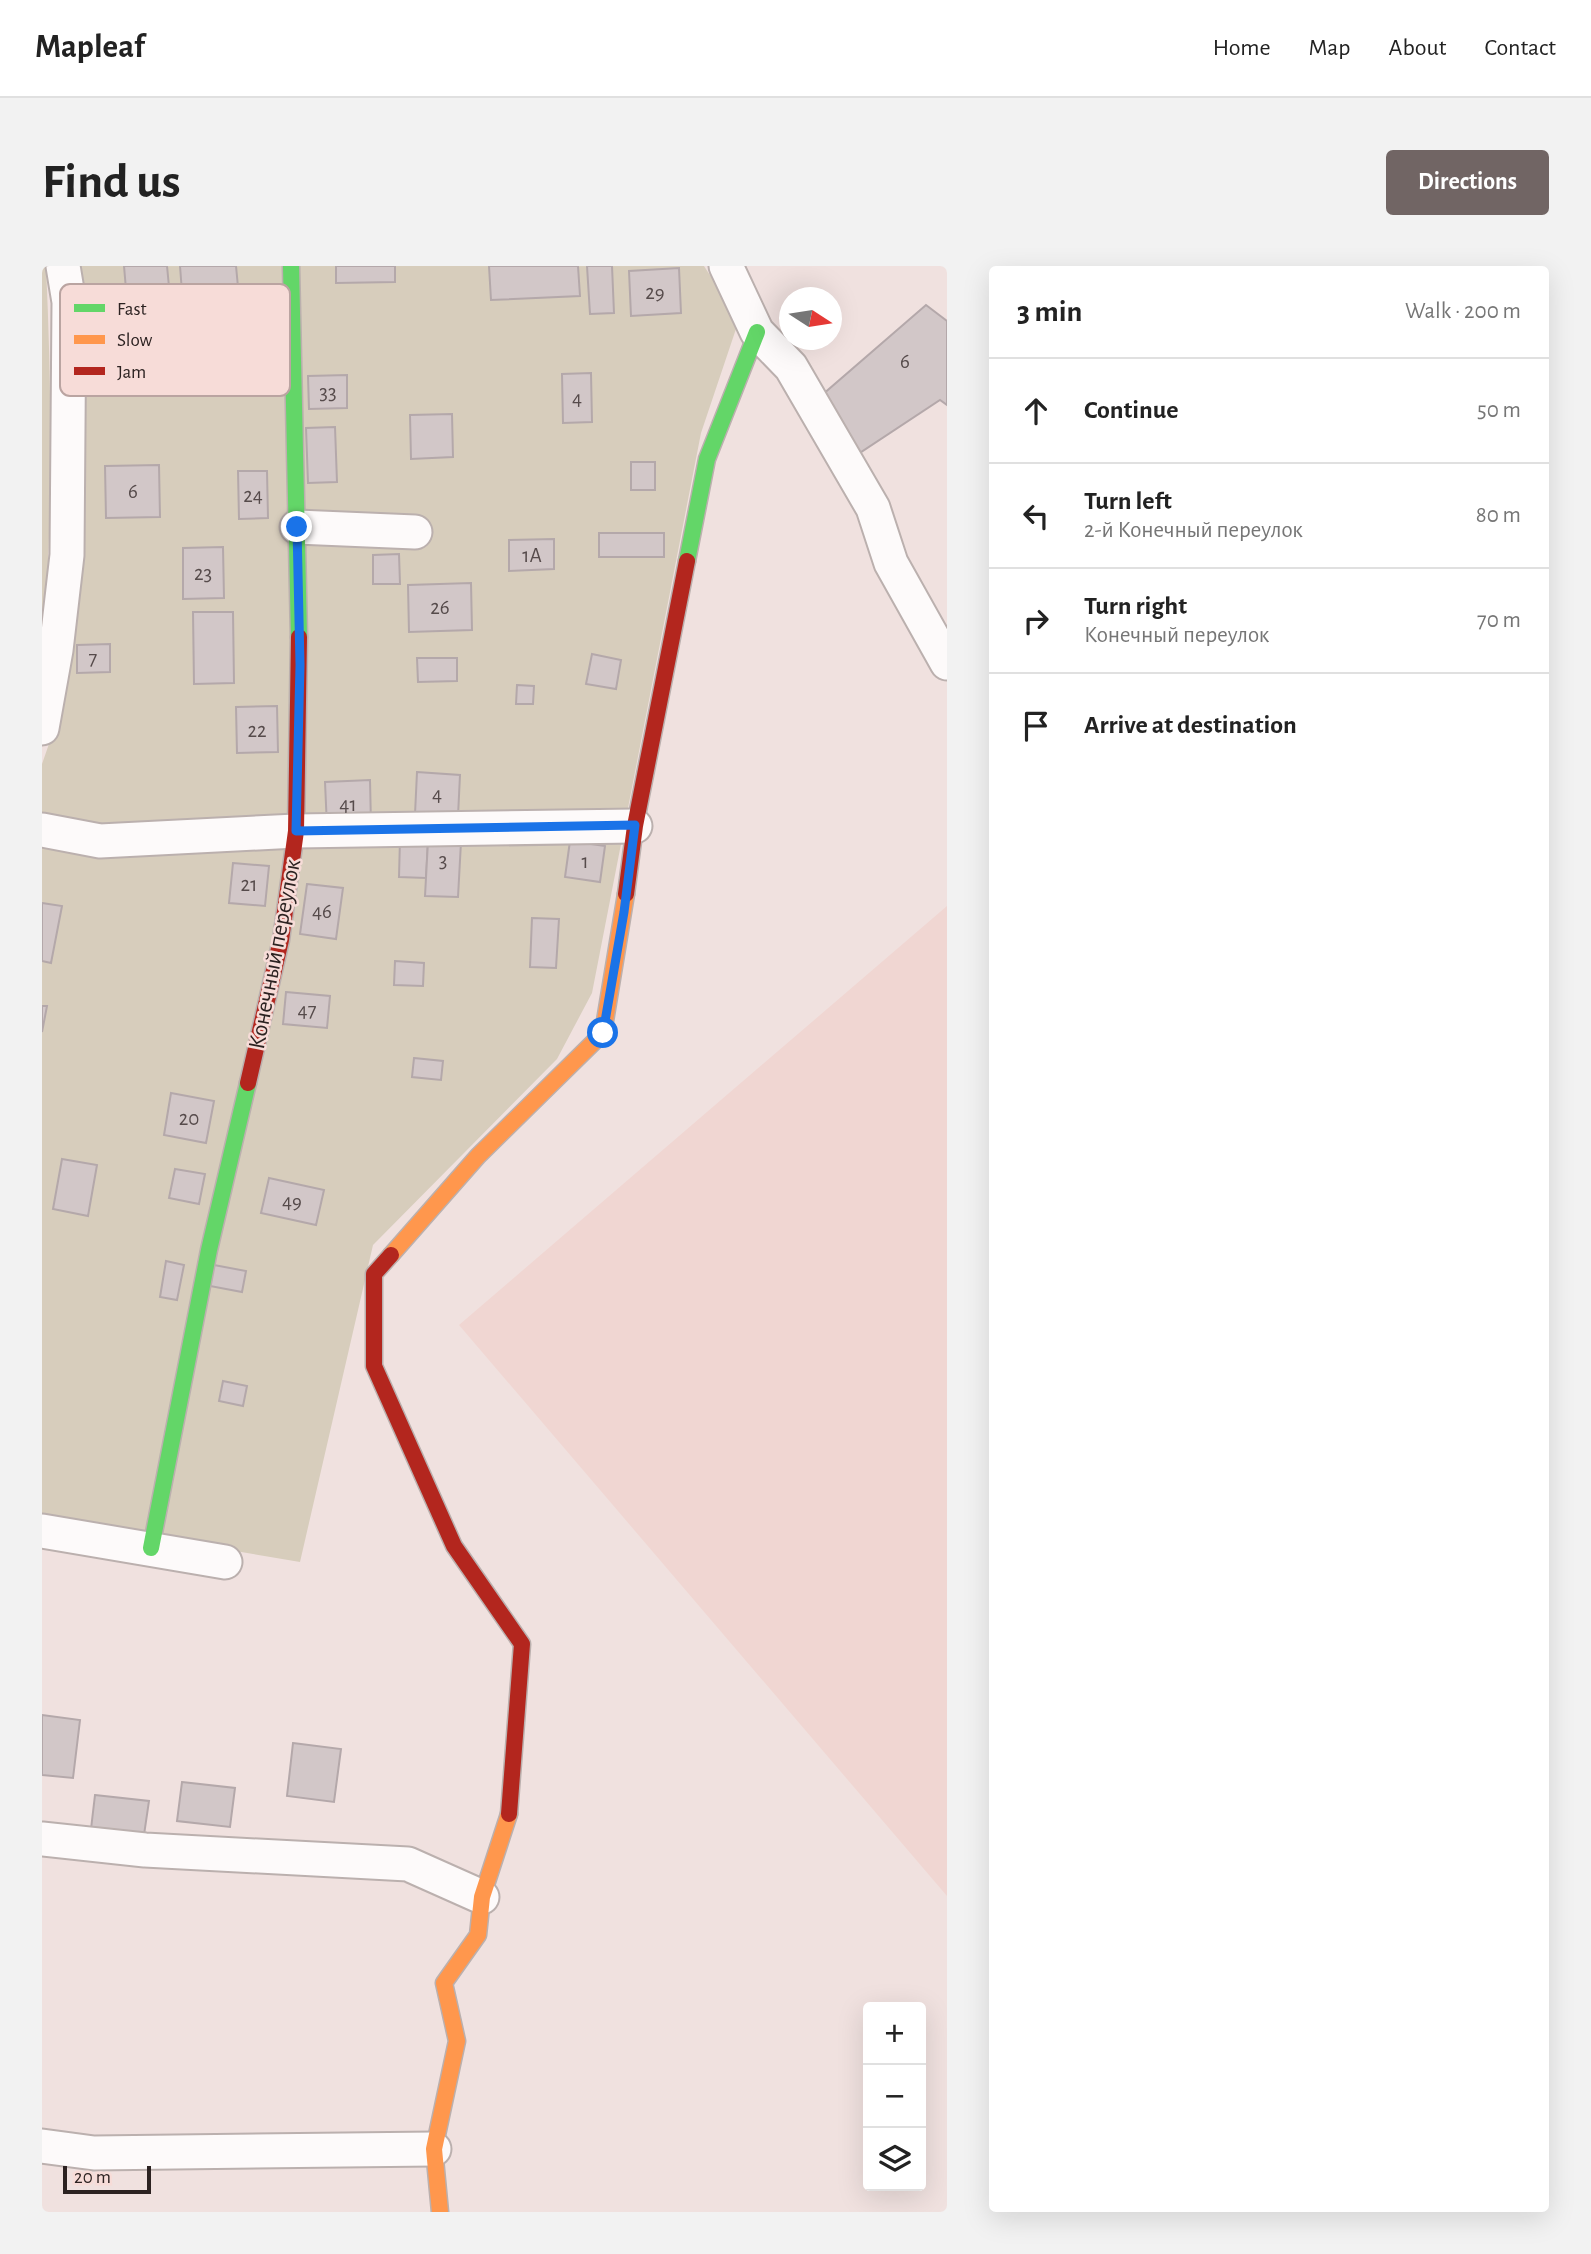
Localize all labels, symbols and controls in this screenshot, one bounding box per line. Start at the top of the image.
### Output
text: Mapleaf [35,31,145,64]
text: Home [1213,36,1271,60]
text: Map [1309,36,1351,60]
text: About [1389,36,1446,60]
text: Contact [1484,36,1556,60]
button: Directions [1386,150,1549,215]
text: Find us [42,158,181,207]
house number: 29 [645,282,665,303]
legend [60,284,290,396]
north arrow [779,287,842,350]
text: 3 min [1017,297,1082,327]
text: Fast [117,300,147,319]
text: Walk · 200 m [1405,300,1521,323]
text: Slow [117,331,153,350]
house number: 6 [900,351,910,372]
text: Jam [117,363,146,382]
house number: 33 [319,382,337,403]
house number: 4 [572,388,582,409]
icon: ahead [1017,392,1055,430]
text: Continue [1084,397,1179,423]
text: 50 m [1477,399,1521,422]
house number: 6 [128,481,138,502]
house number: 24 [243,485,263,506]
text: Turn left [1084,488,1172,514]
icon: left [1017,497,1055,535]
text: 80 m [1476,504,1521,527]
route end [281,511,312,542]
text: 2-й Конечный переулок [1084,519,1303,542]
house number: 1А [522,545,542,566]
house number: 23 [194,563,212,584]
text: Turn right [1084,593,1187,619]
house number: 26 [430,597,450,618]
icon: right [1017,602,1055,640]
text: 70 m [1477,609,1521,632]
text: Конечный переулок [1084,624,1269,647]
house number: 7 [89,648,98,669]
icon: arrive [1017,707,1055,745]
text: Arrive at destination [1084,712,1297,738]
house number: 22 [247,720,267,741]
house number: 4 [432,784,442,805]
house number: 41 [339,794,357,815]
house number: 3 [439,850,447,871]
house number: 1 [581,851,589,872]
street label: Конечный переулок [245,857,305,1051]
house number: 21 [241,874,257,895]
house number: 46 [312,901,332,922]
house number: 47 [298,1000,317,1021]
route start [587,1017,618,1048]
house number: 20 [179,1108,199,1129]
house number: 49 [282,1191,302,1212]
map controls [863,2002,926,2191]
button: + [863,2002,926,2065]
button: − [863,2065,926,2128]
button: layers [863,2128,926,2191]
scale bar [63,2163,150,2195]
text: 20 m [74,2168,111,2187]

